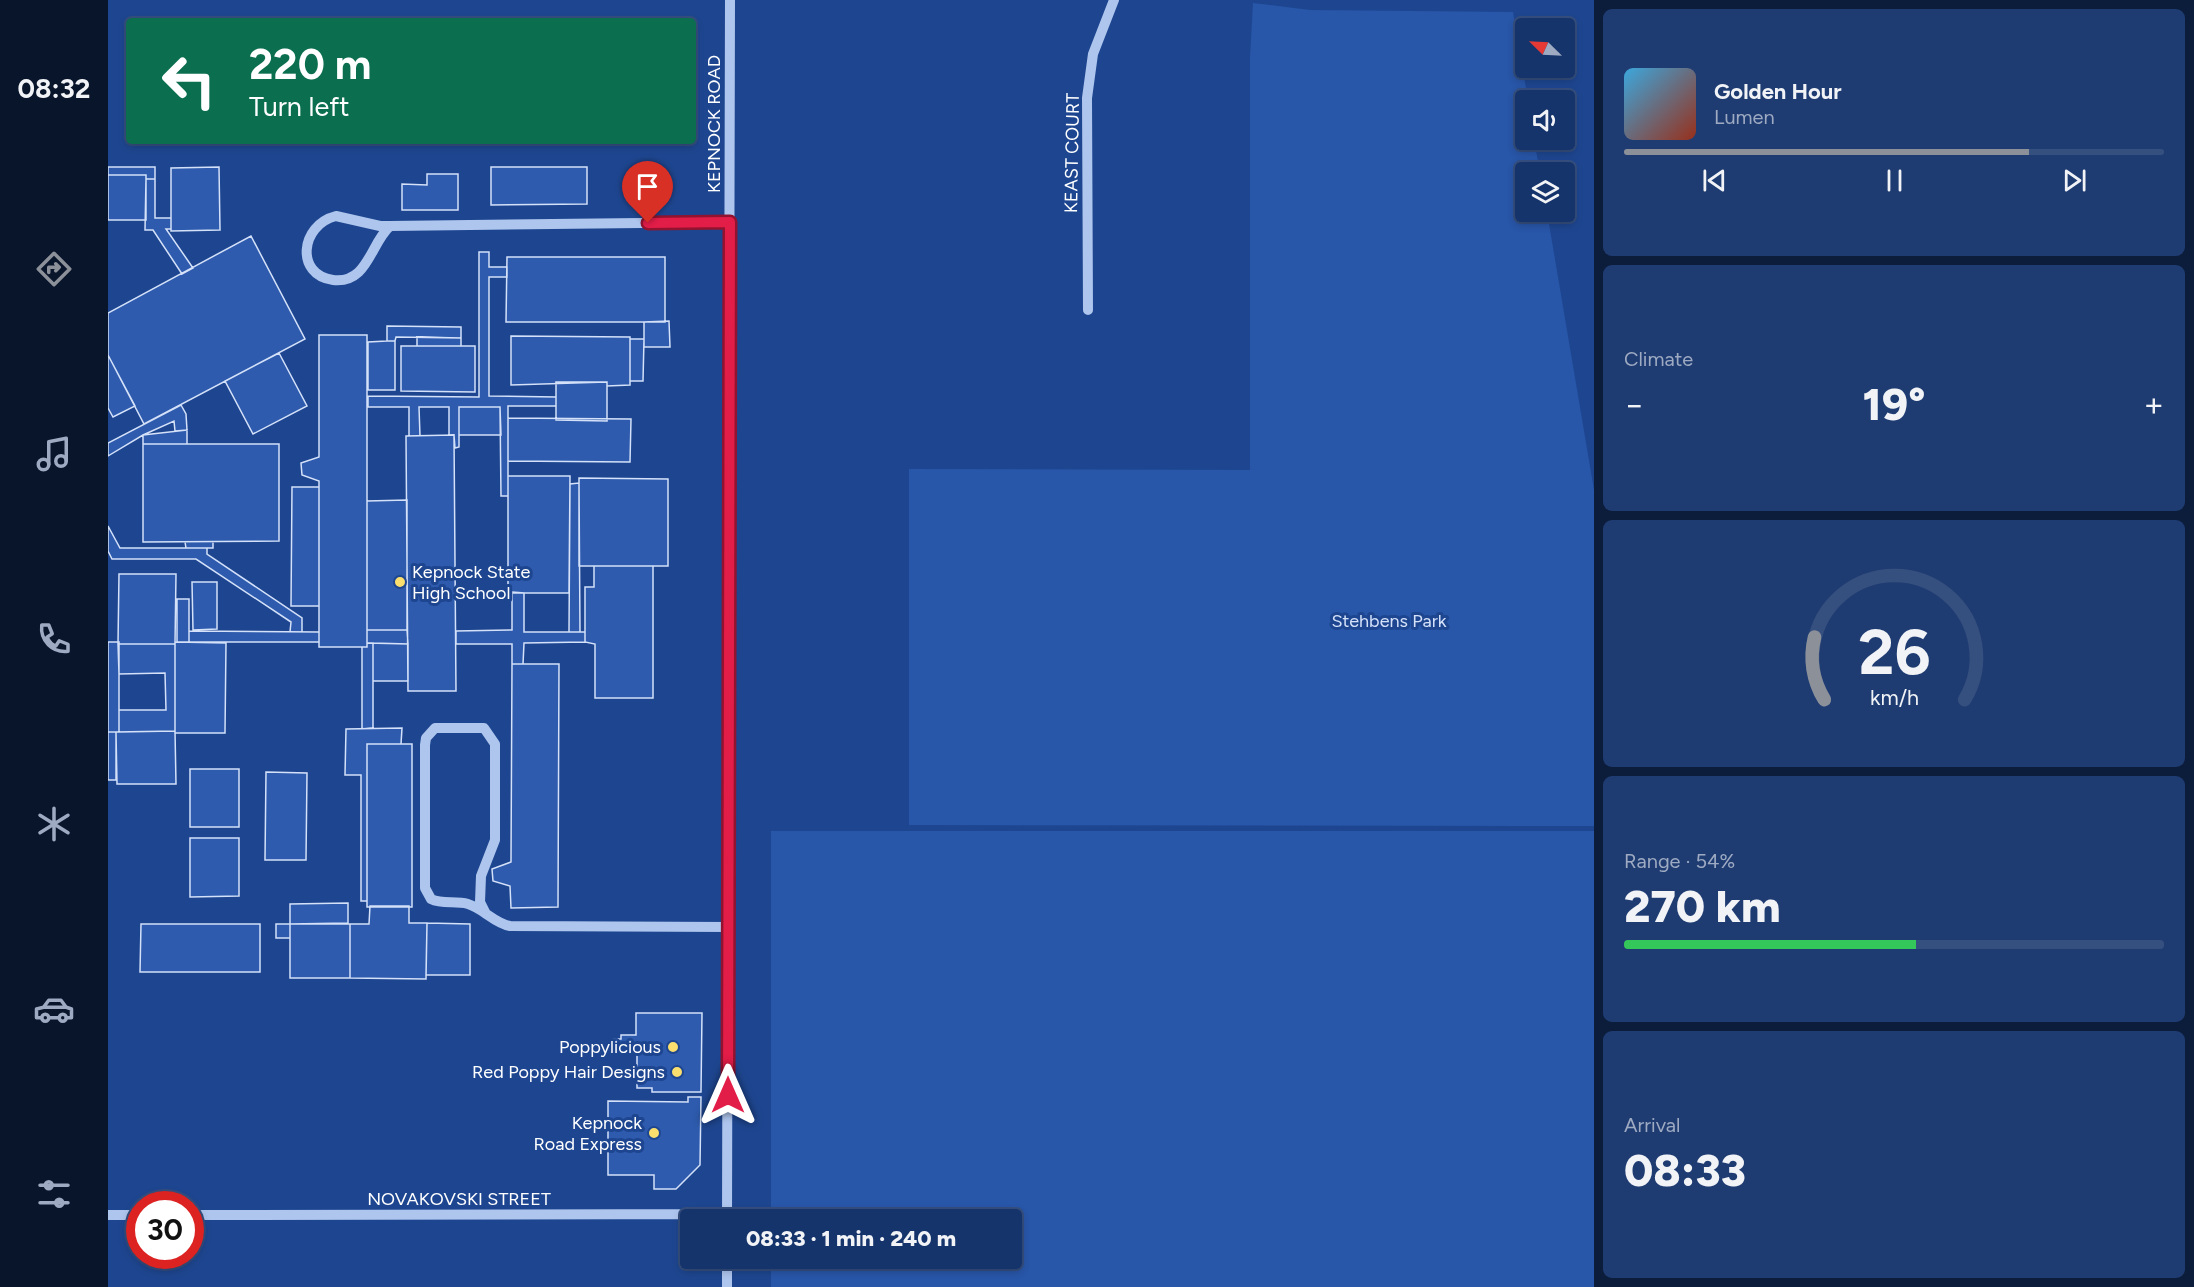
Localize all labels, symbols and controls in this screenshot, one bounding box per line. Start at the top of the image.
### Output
north arrow [1515,18,1575,78]
map controls [1515,18,1575,222]
text: 220 m [249,39,371,90]
icon: left [150,42,228,120]
street label: KEPNOCK ROAD [703,55,725,193]
text: 08:32 [18,72,90,105]
text: Golden Hour [1714,78,1842,105]
text: Turn left [249,90,349,123]
button: sound [1515,90,1575,150]
street label: KEAST COURT [1060,93,1084,213]
text: Lumen [1714,105,1775,129]
pin [622,161,673,223]
button: layers [1515,162,1575,222]
icon: previous [1698,164,1731,197]
icon: pause [1878,164,1911,197]
icon: next [2058,164,2091,197]
icon: arrive [631,170,664,203]
icon: directions [33,248,75,290]
text: Climate [1624,347,1693,371]
text: 19° [1863,377,1925,431]
text: − [1624,385,1645,424]
text: + [2143,385,2164,424]
icon: music [33,433,75,475]
place label: Kepnock State High School [412,561,530,604]
marker: Kepnock State High School [393,575,407,589]
park label: Stehbens Park [1331,610,1447,632]
text: 26 [1858,616,1930,691]
icon: phone [33,618,75,660]
text: km/h [1870,686,1918,711]
icon: climate [33,803,75,845]
text: Range · 54% [1624,849,1735,873]
text: 270 km [1624,879,1781,933]
icon: car [33,988,75,1030]
place label: Poppylicious [559,1036,661,1058]
marker: Poppylicious [666,1040,680,1054]
place label: Red Poppy Hair Designs [472,1061,665,1083]
position arrow [696,1063,760,1127]
marker: Red Poppy Hair Designs [670,1065,684,1079]
place label: Kepnock Road Express [534,1112,642,1155]
text: Arrival [1624,1113,1680,1137]
marker: Kepnock Road Express [647,1126,661,1140]
text: 08:33 [1624,1143,1746,1197]
icon: filters [33,1173,75,1215]
street label: NOVAKOVSKI STREET [367,1188,551,1210]
speed limit sign: 30 [126,1191,204,1269]
text: 08:33 · 1 min · 240 m [746,1225,956,1252]

